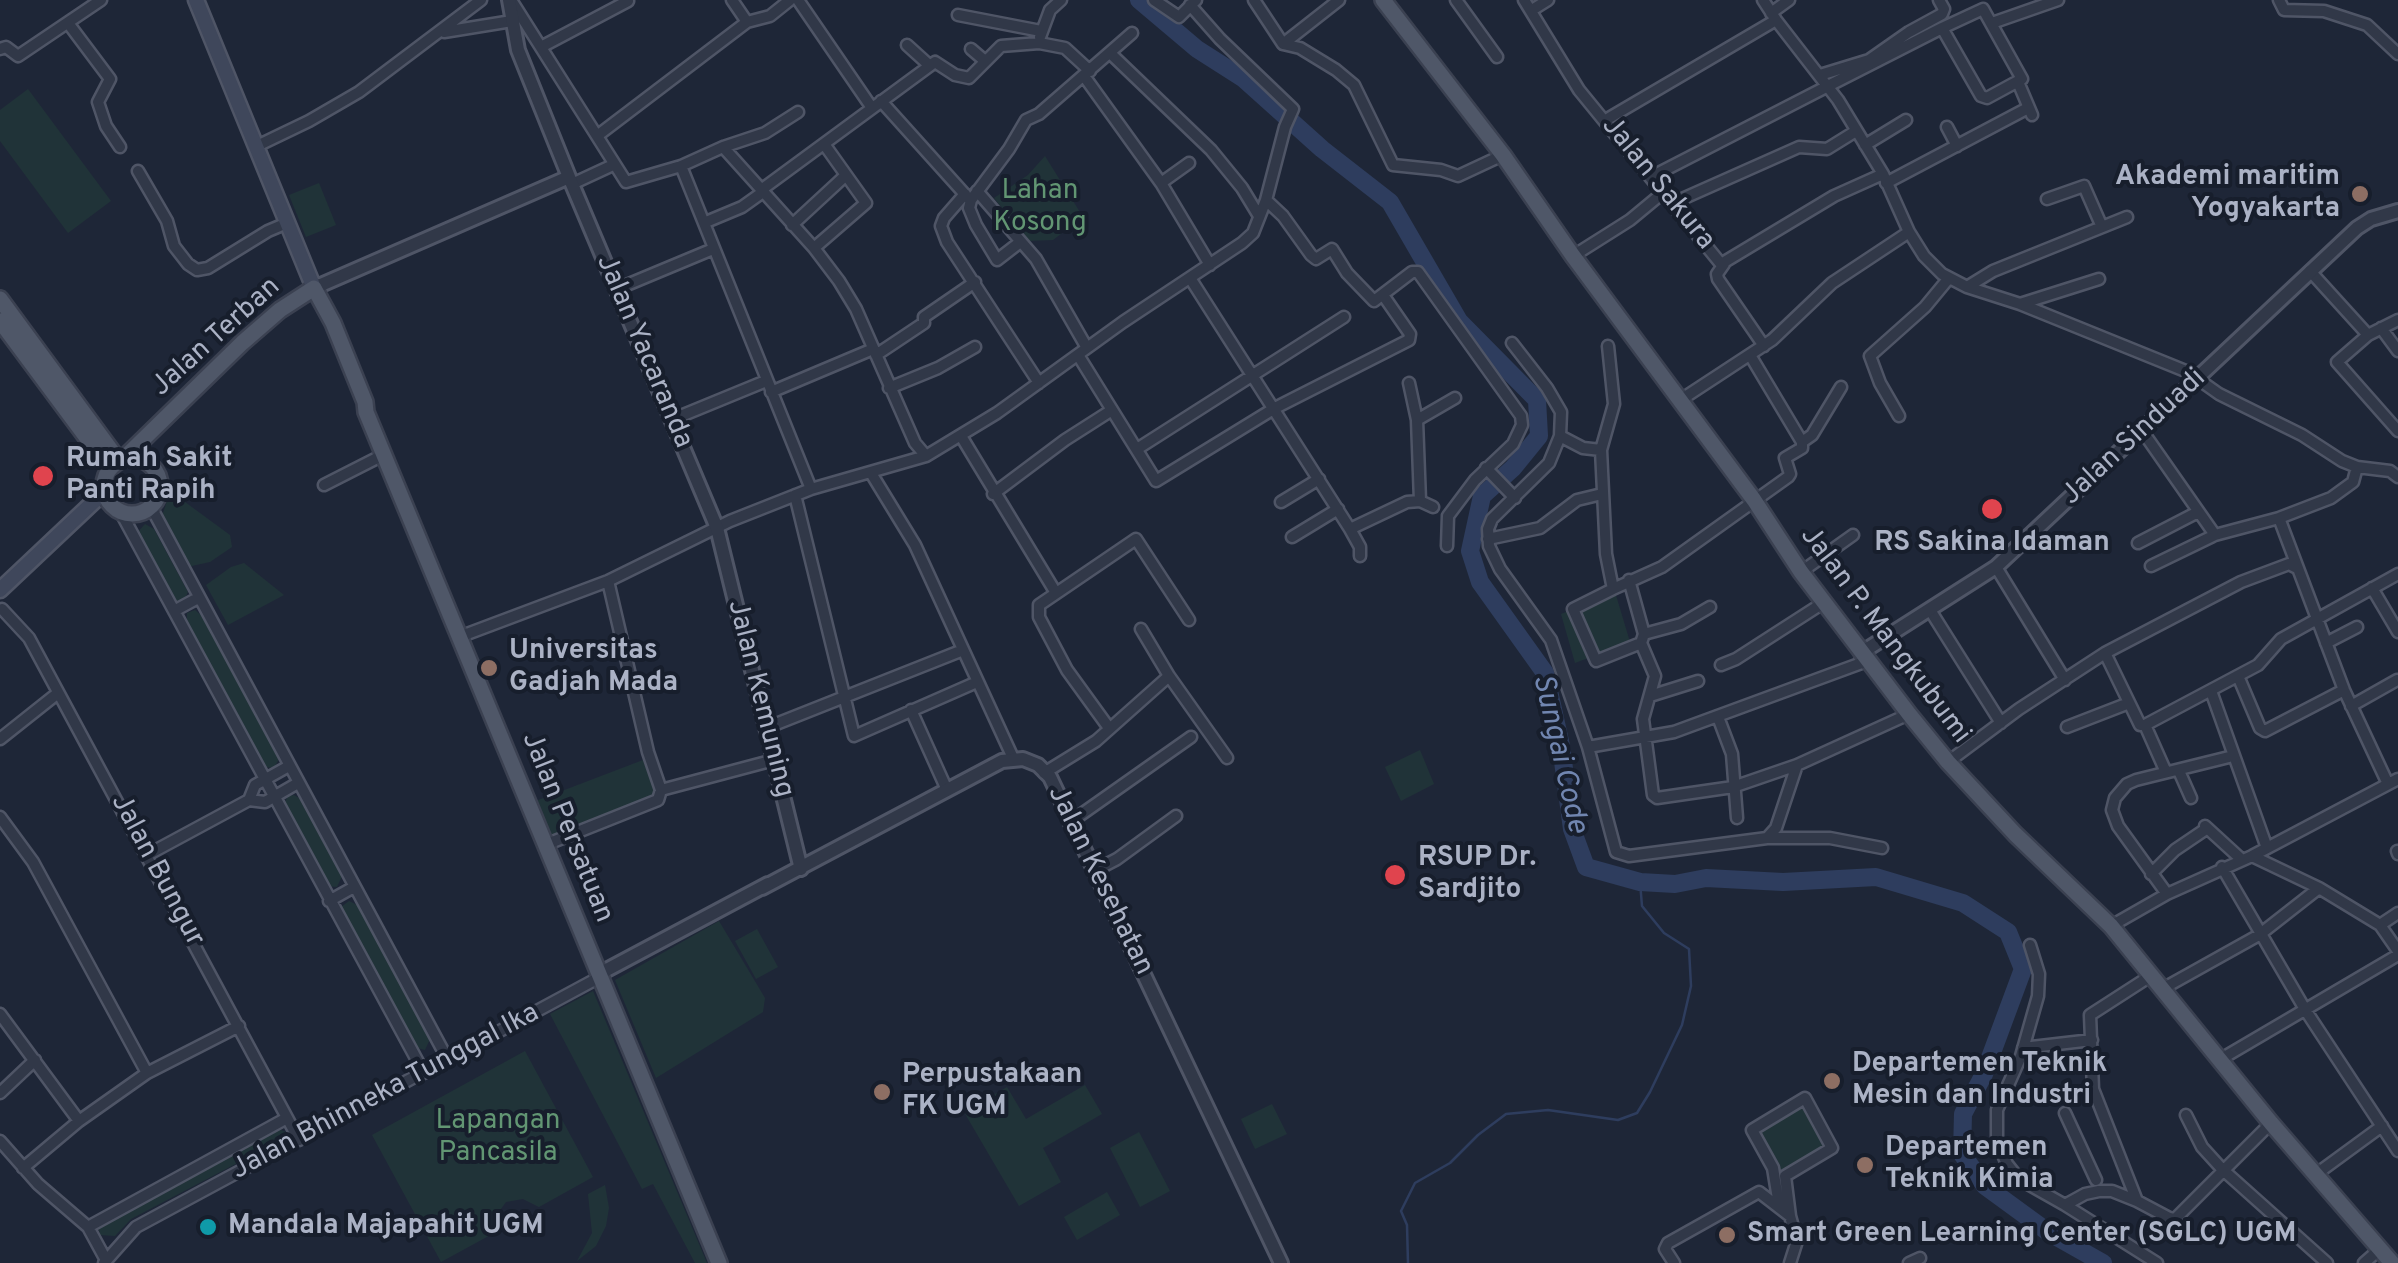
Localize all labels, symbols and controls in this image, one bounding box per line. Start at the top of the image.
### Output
street label: Jalan Sakura [1593,111,1721,257]
place label: Akademi maritim Yogyakarta [2115,161,2340,227]
park label: Lahan Kosong [993,175,1087,241]
marker: Akademi maritim Yogyakarta [2349,183,2371,205]
street label: Jalan Yacaranda [587,250,699,454]
street label: Jalan Terban [146,271,288,405]
street label: Jalan Sinduadi [2056,363,2214,513]
place label: Rumah Sakit Panti Rapih [66,443,233,509]
marker: Rumah Sakit Panti Rapih [30,463,56,489]
marker: RS Sakina Idaman [1979,496,2005,522]
street label: Jalan P. Mangkubumi [1791,521,1977,751]
place label: RS Sakina Idaman [1874,527,2110,561]
street label: Jalan Kemuning [718,597,800,801]
place label: Universitas Gadjah Mada [509,635,678,701]
marker: Universitas Gadjah Mada [478,657,500,679]
water label: Sungai Code [1522,671,1594,837]
street label: Jalan Persatuan [513,728,619,928]
street label: Jalan Kesehatan [1039,781,1159,981]
street label: Jalan Bungur [102,789,210,953]
place label: RSUP Dr. Sardjito [1418,842,1536,908]
marker: RSUP Dr. Sardjito [1382,862,1408,888]
street label: Jalan Bhinneka Tunggal Ika [227,998,545,1188]
place label: Departemen Teknik Mesin dan Industri [1852,1048,2107,1114]
place label: Perpustakaan FK UGM [902,1059,1082,1125]
marker: Departemen Teknik Mesin dan Industri [1821,1070,1843,1092]
marker: Perpustakaan FK UGM [871,1081,893,1103]
park label: Lapangan Pancasila [435,1105,561,1171]
place label: Departemen Teknik Kimia [1885,1132,2054,1198]
marker: Departemen Teknik Kimia [1854,1154,1876,1176]
place label: Mandala Majapahit UGM [228,1210,544,1244]
marker: Mandala Majapahit UGM [197,1216,219,1238]
place label: Smart Green Learning Center (SGLC) UGM [1747,1218,2296,1252]
marker: Smart Green Learning Center (SGLC) UGM [1716,1224,1738,1246]

